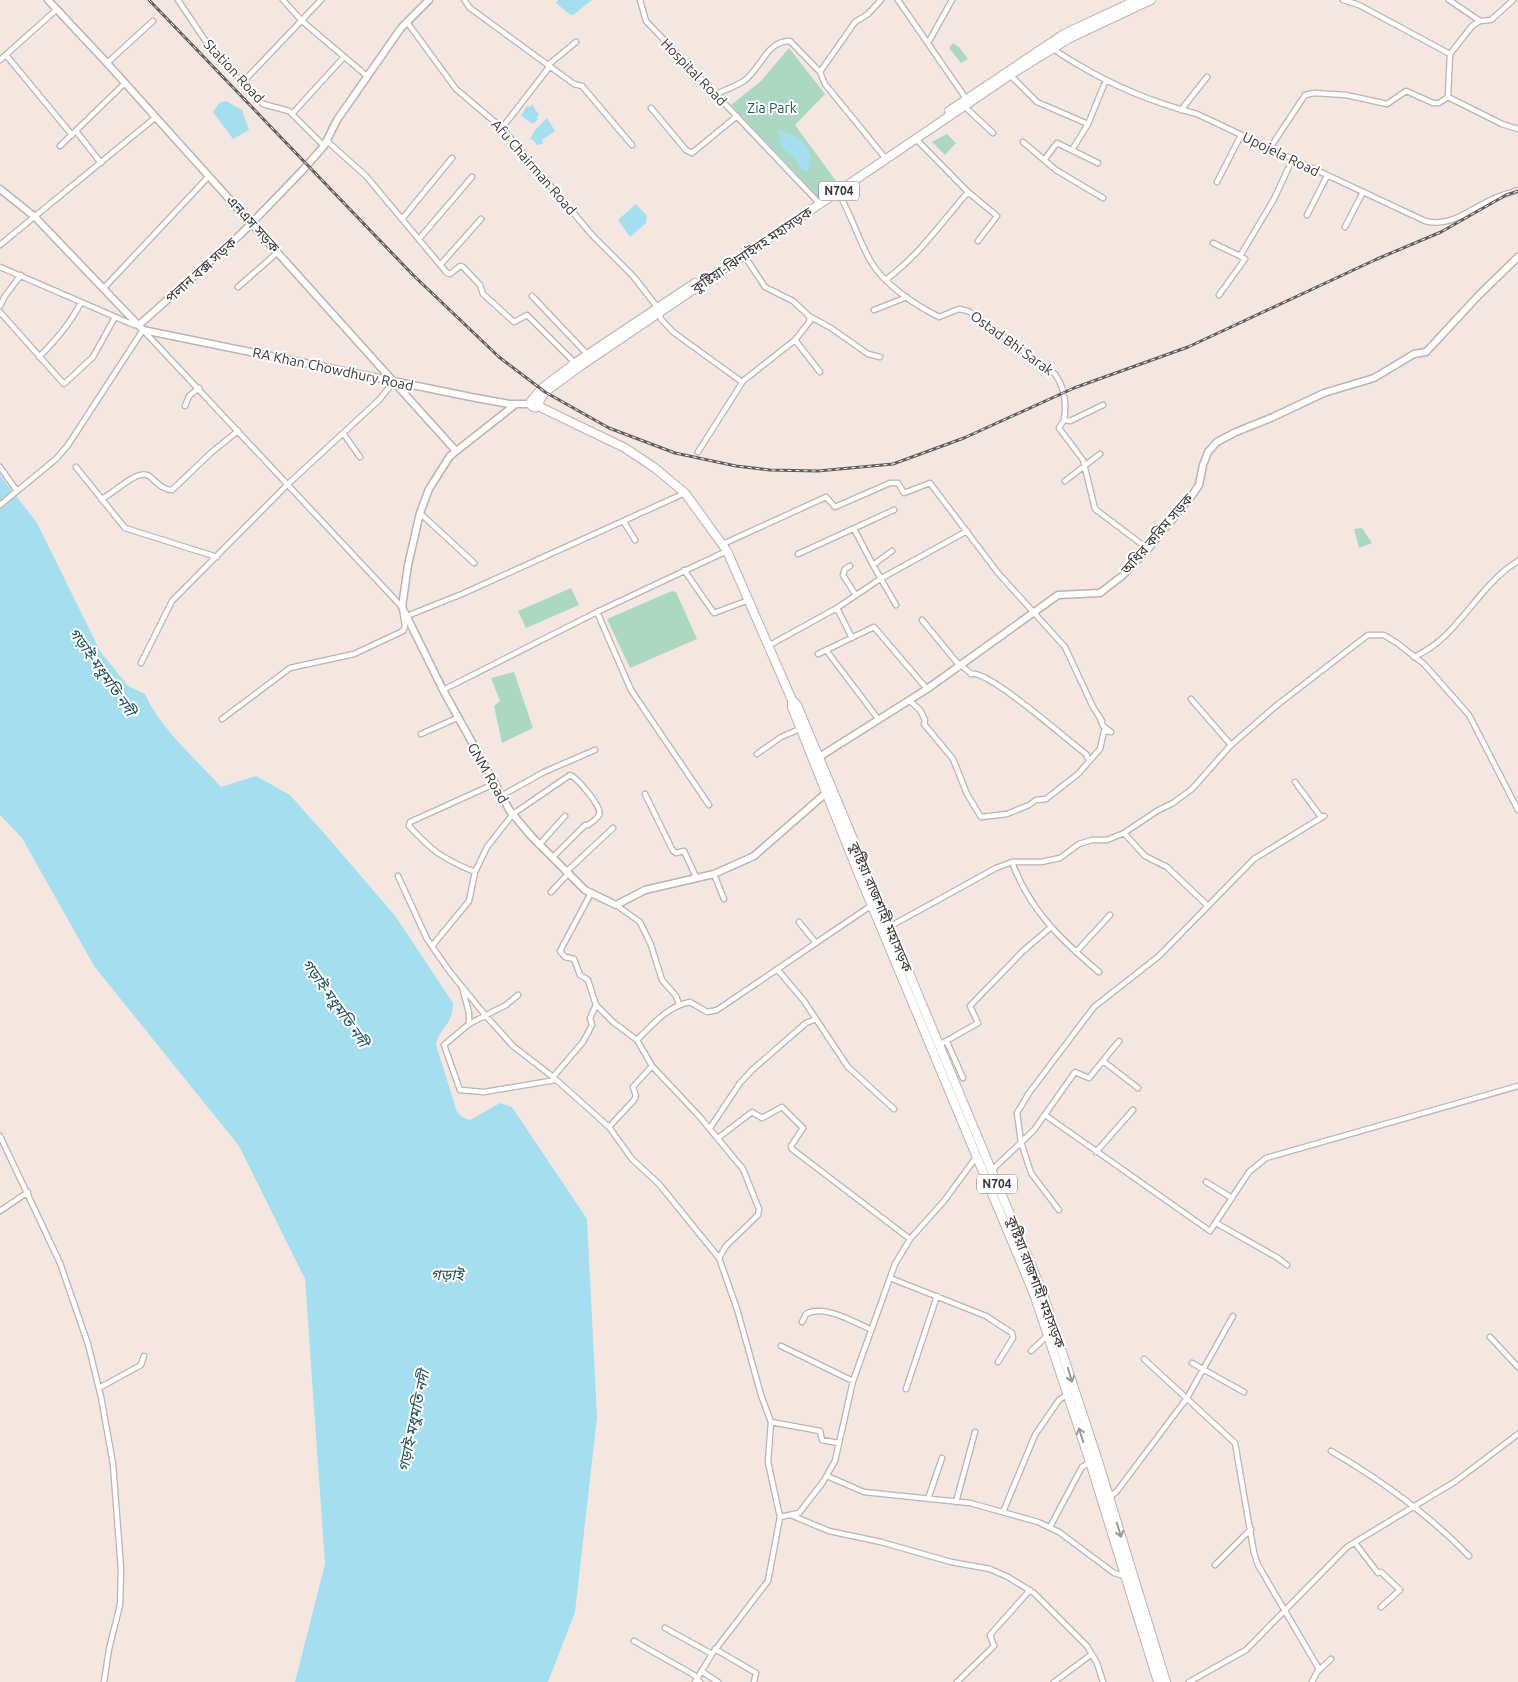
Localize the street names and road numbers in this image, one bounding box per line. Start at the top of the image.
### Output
street label: Hospital Road [658,35,730,109]
street label: Station Road [201,36,267,106]
street label: Afu Chairman Road [488,116,580,218]
street label: Upojela Road [1240,129,1322,179]
road number: N704 [819,182,859,200]
street label: এনএস সড়ক [223,192,283,256]
street label: কুষ্টিয়া-ঝিনাইদহ মহাসড়ক [688,203,816,298]
street label: পলান বক্স সড়ক [162,234,240,306]
street label: Ostad Bhi Sarak [967,308,1057,378]
street label: RA Khan Chowdhury Road [251,344,415,394]
street label: অধির করিম সড়ক [1117,490,1197,578]
street label: GNM Road [464,740,512,806]
street label: কুষ্টিয়া রাজশাহী মহাসড়ক [845,839,916,975]
road number: N704 [977,1174,1017,1194]
street label: কুষ্টিয়া রাজশাহী মহাসড়ক [1002,1213,1069,1351]

